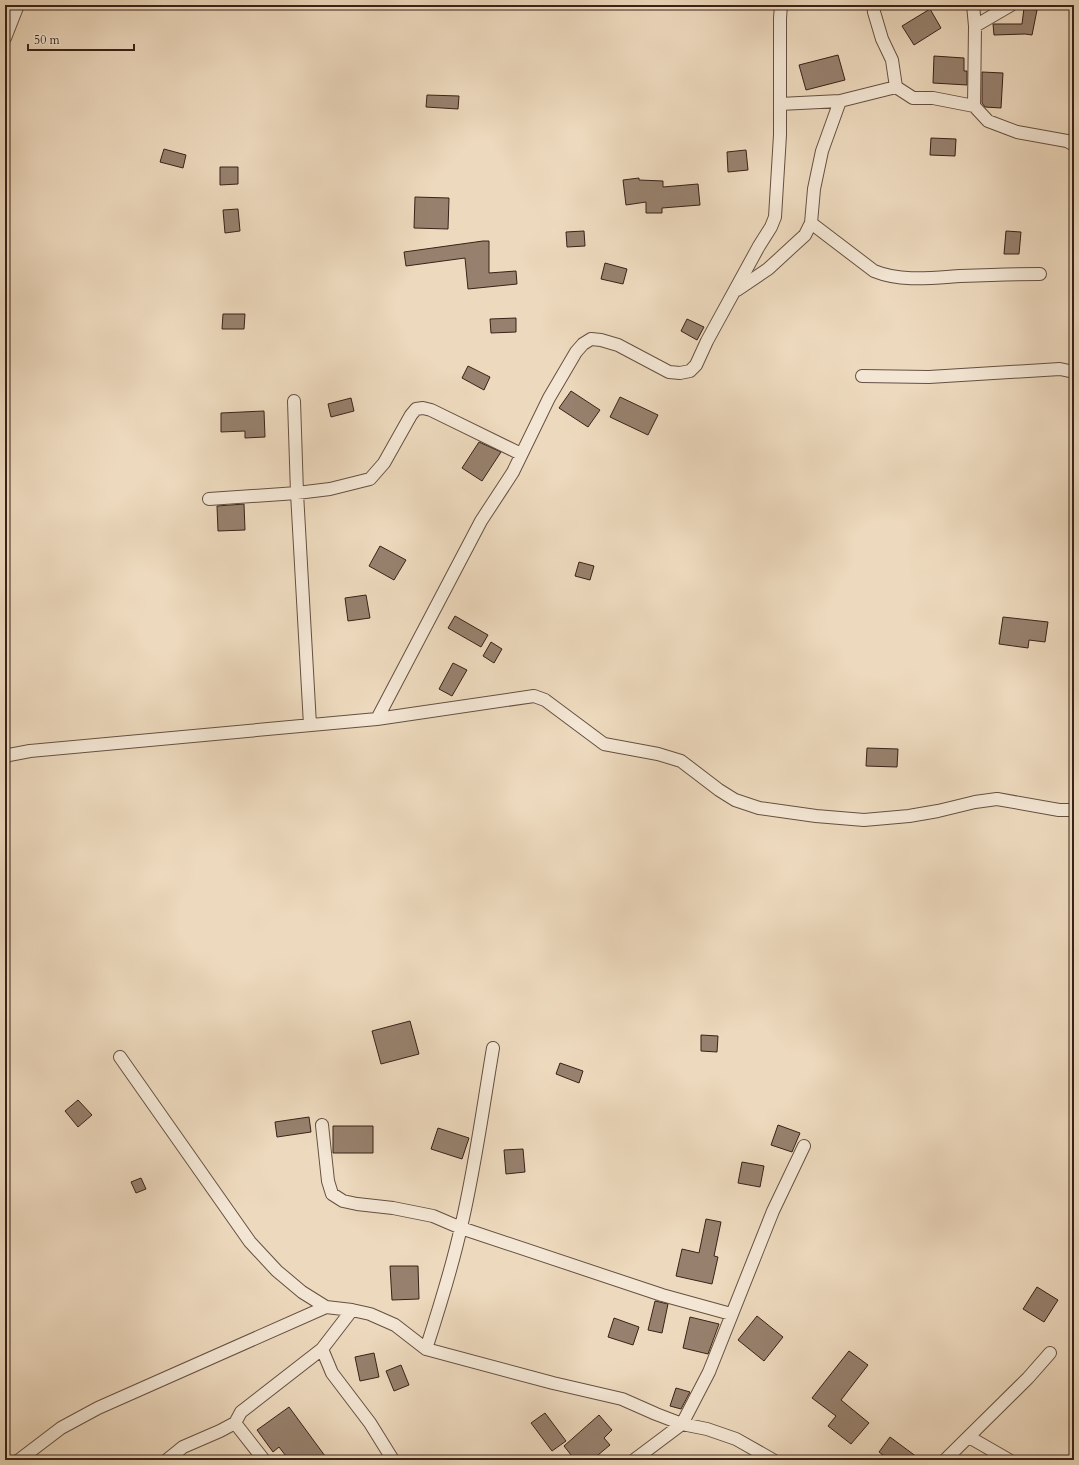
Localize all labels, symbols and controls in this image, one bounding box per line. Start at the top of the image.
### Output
scale bar [28,26,134,52]
text: 50 m [34,32,61,48]

